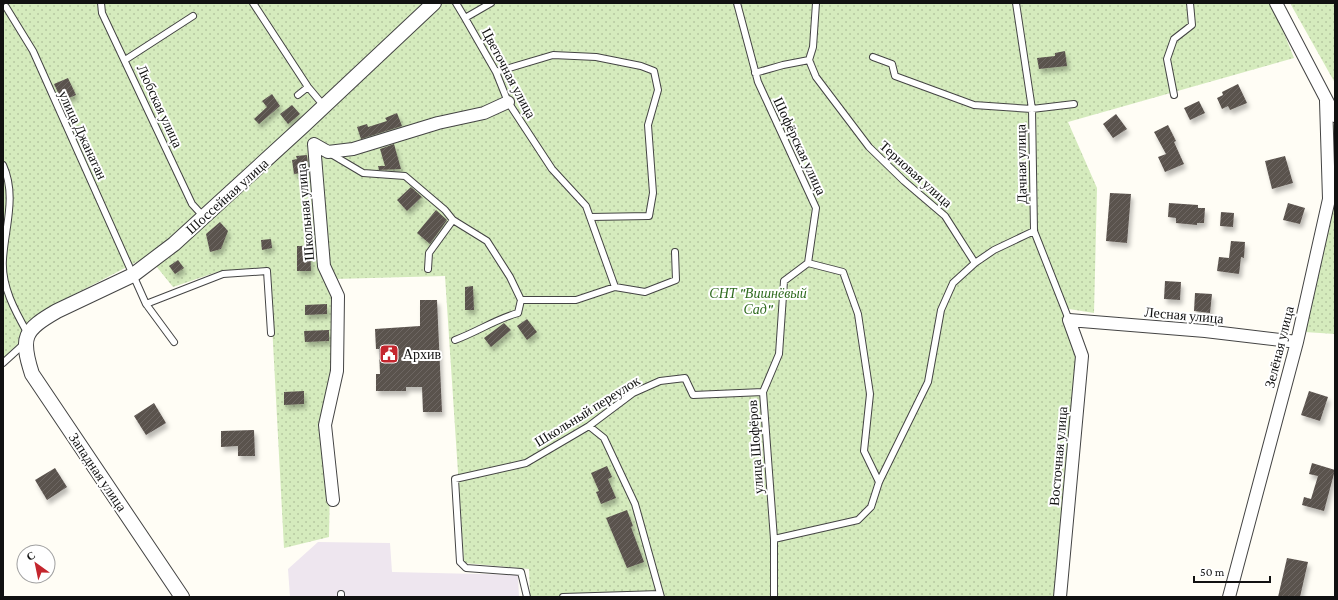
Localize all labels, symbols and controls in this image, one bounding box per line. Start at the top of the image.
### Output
street label: Цветочная улица [479,25,540,122]
street label: Любская улица [134,62,187,151]
street label: улица Джанатан [55,88,111,182]
street label: Шофёрская улица [770,95,830,198]
street label: Дачная улица [1012,123,1030,204]
street label: Терновая улица [876,137,956,211]
street label: Шоссейная улица [183,154,272,237]
street label: Школьная улица [293,162,317,261]
park label: СНТ "Вишнёвый Сад" [709,285,807,317]
street label: Лесная улица [1144,304,1225,327]
street label: Зелёная улица [1261,304,1297,390]
public building icon: Архив [378,343,400,365]
place label: Архив [403,346,442,362]
street label: Школьный переулок [531,372,643,450]
street label: улица Шофёров [744,399,766,495]
street label: Восточная улица [1046,405,1070,506]
street label: Западная улица [66,430,131,515]
north arrow [16,544,56,584]
text: С [24,548,37,563]
scale bar [1194,558,1270,584]
text: 50 m [1200,565,1225,579]

